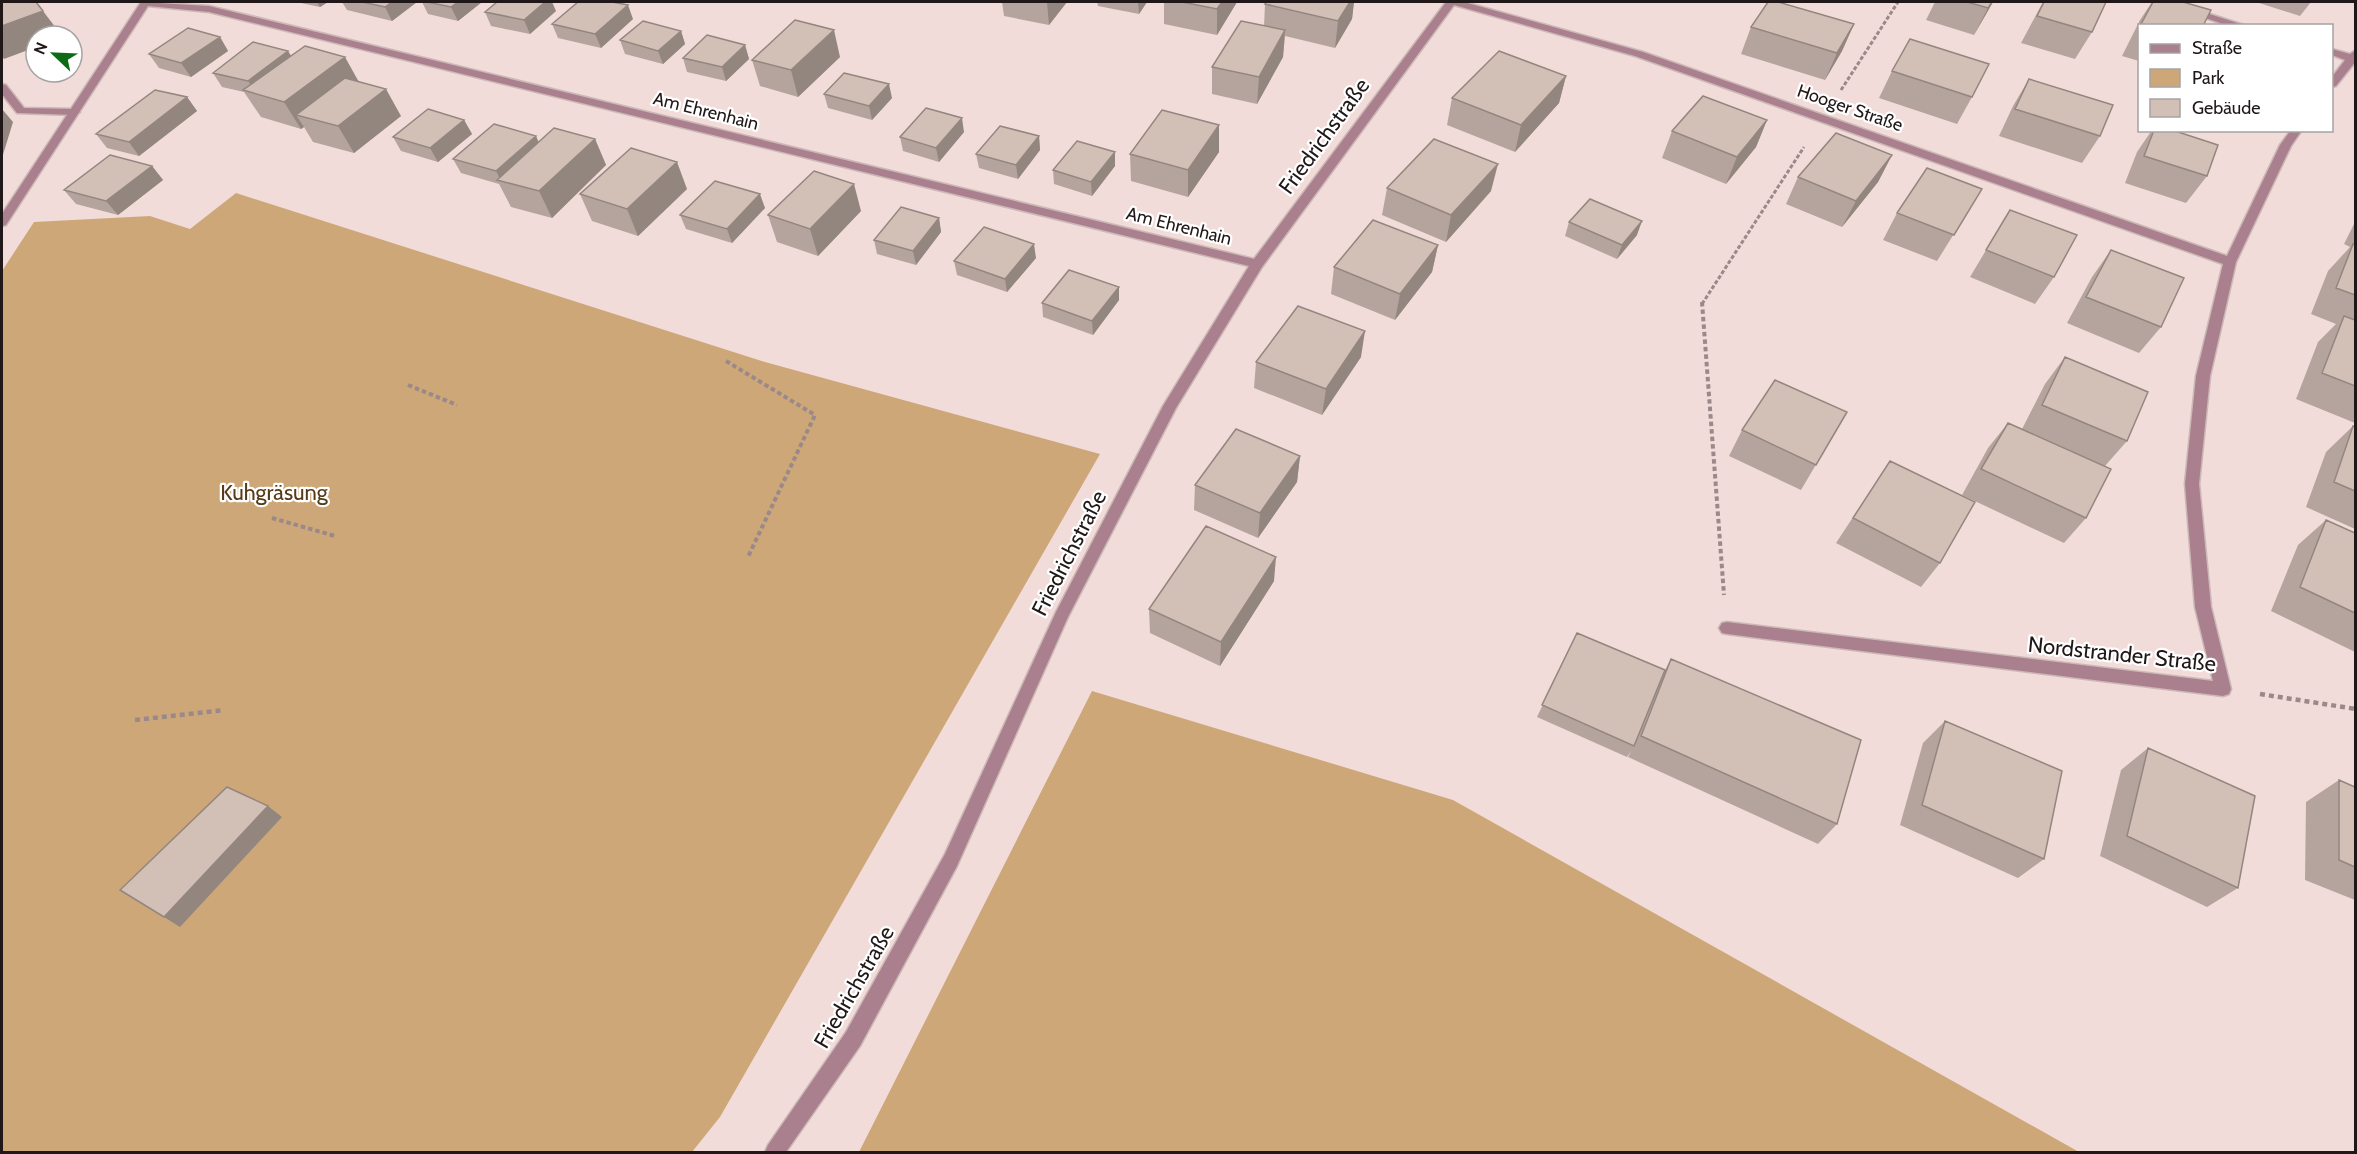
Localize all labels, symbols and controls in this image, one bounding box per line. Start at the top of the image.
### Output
north arrow [24,24,84,84]
legend [2138,24,2333,132]
text: Straße [2192,37,2242,59]
text: N [30,39,52,57]
text: Park [2192,67,2225,89]
street label: Friedrichstraße [1273,73,1375,199]
street label: Hooger Straße [1794,80,1906,136]
street label: Am Ehrenhain [651,87,761,135]
text: Gebäude [2192,97,2261,119]
street label: Am Ehrenhain [1124,202,1234,250]
park label: Kuhgräsung [220,479,329,506]
street label: Friedrichstraße [1026,486,1112,620]
street label: Nordstrander Straße [2027,631,2217,677]
street label: Friedrichstraße [808,921,900,1053]

